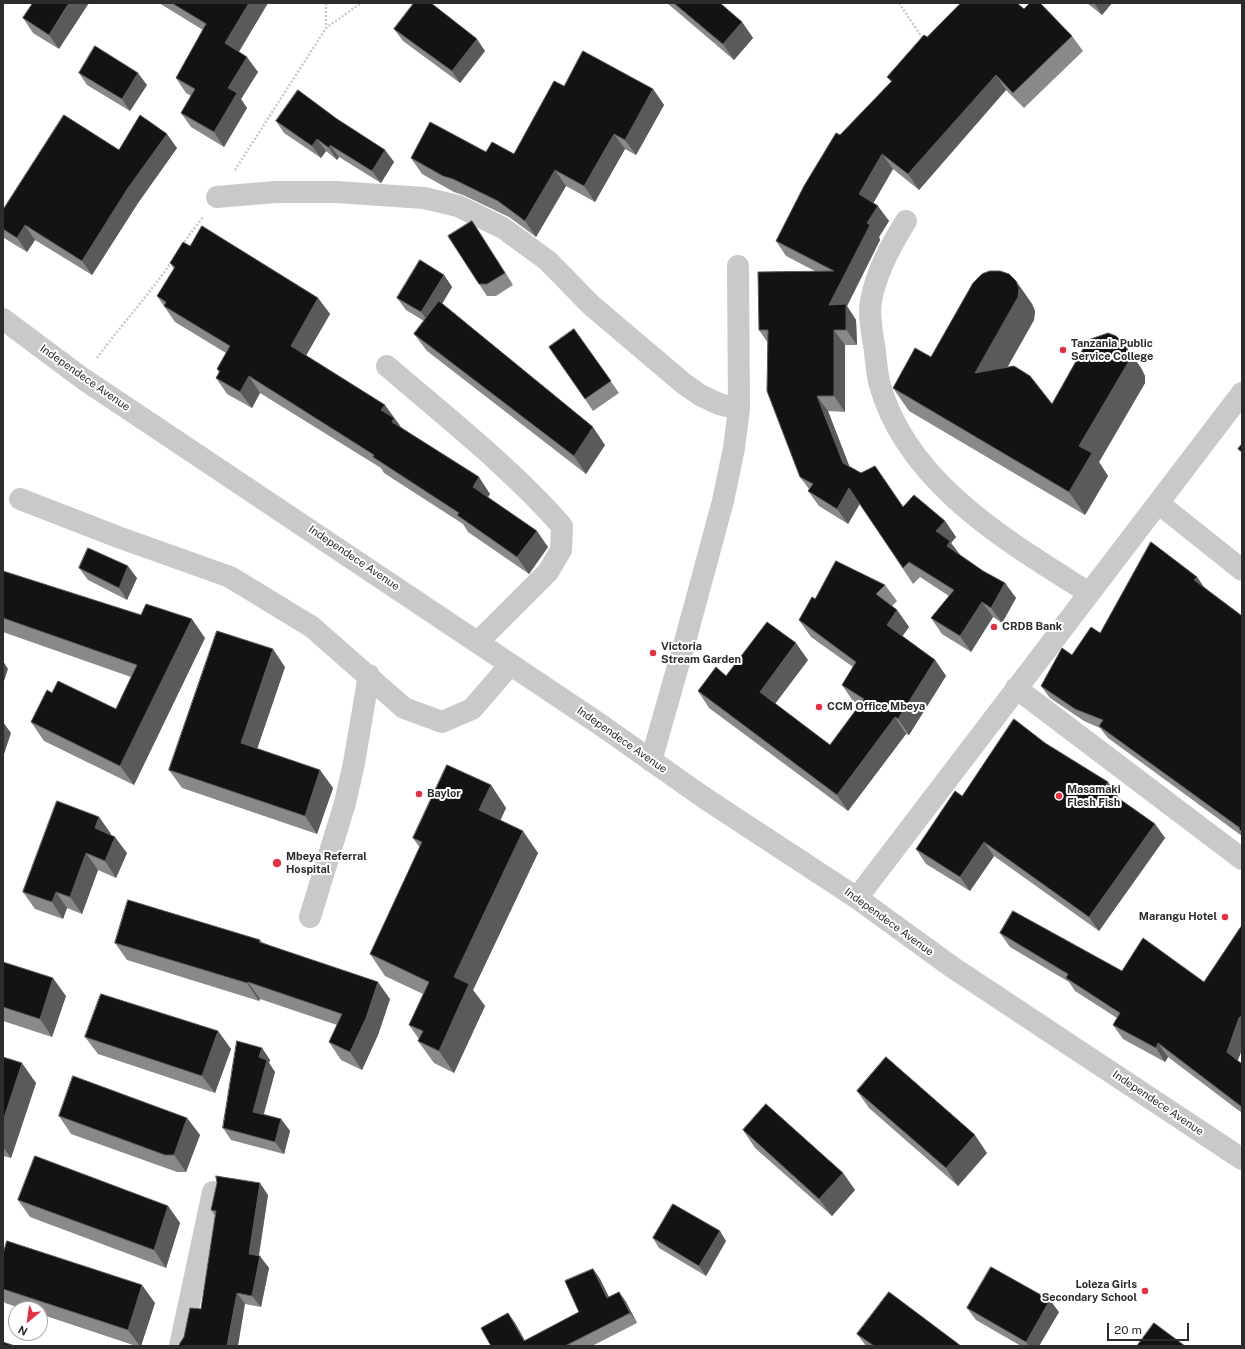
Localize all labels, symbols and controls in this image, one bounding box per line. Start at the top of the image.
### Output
place label: Tanzania Public Service College [1071,337,1153,363]
street label: Independece Avenue [37,342,133,414]
marker: Tanzania Public Service College [1058,345,1068,355]
street label: Independece Avenue [306,523,402,593]
place label: CRDB Bank [1002,620,1062,634]
marker: CRDB Bank [989,622,999,632]
place label: Victoria Stream Garden [661,640,741,666]
marker: Victoria Stream Garden [648,648,658,658]
place label: CCM Office Mbeya [827,700,925,714]
marker: CCM Office Mbeya [814,702,824,712]
street label: Independece Avenue [574,704,670,776]
place label: Masamaki Flesh Fish [1067,783,1121,809]
place label: Baylor [427,787,461,801]
marker: Baylor [414,789,424,799]
marker: Masamaki Flesh Fish [1054,791,1064,801]
place label: Mbeya Referral Hospital [286,850,367,876]
marker: Mbeya Referral Hospital [271,857,283,869]
street label: Independece Avenue [842,885,936,959]
place label: Marangu Hotel [1139,910,1217,924]
marker: Marangu Hotel [1220,912,1230,922]
street label: Independece Avenue [1110,1068,1206,1138]
place label: Loleza Girls Secondary School [1042,1278,1137,1304]
marker: Loleza Girls Secondary School [1140,1286,1150,1296]
north arrow [8,1301,48,1341]
scale bar [1109,1315,1191,1341]
text: N [16,1323,29,1338]
text: 20 m [1114,1323,1142,1337]

